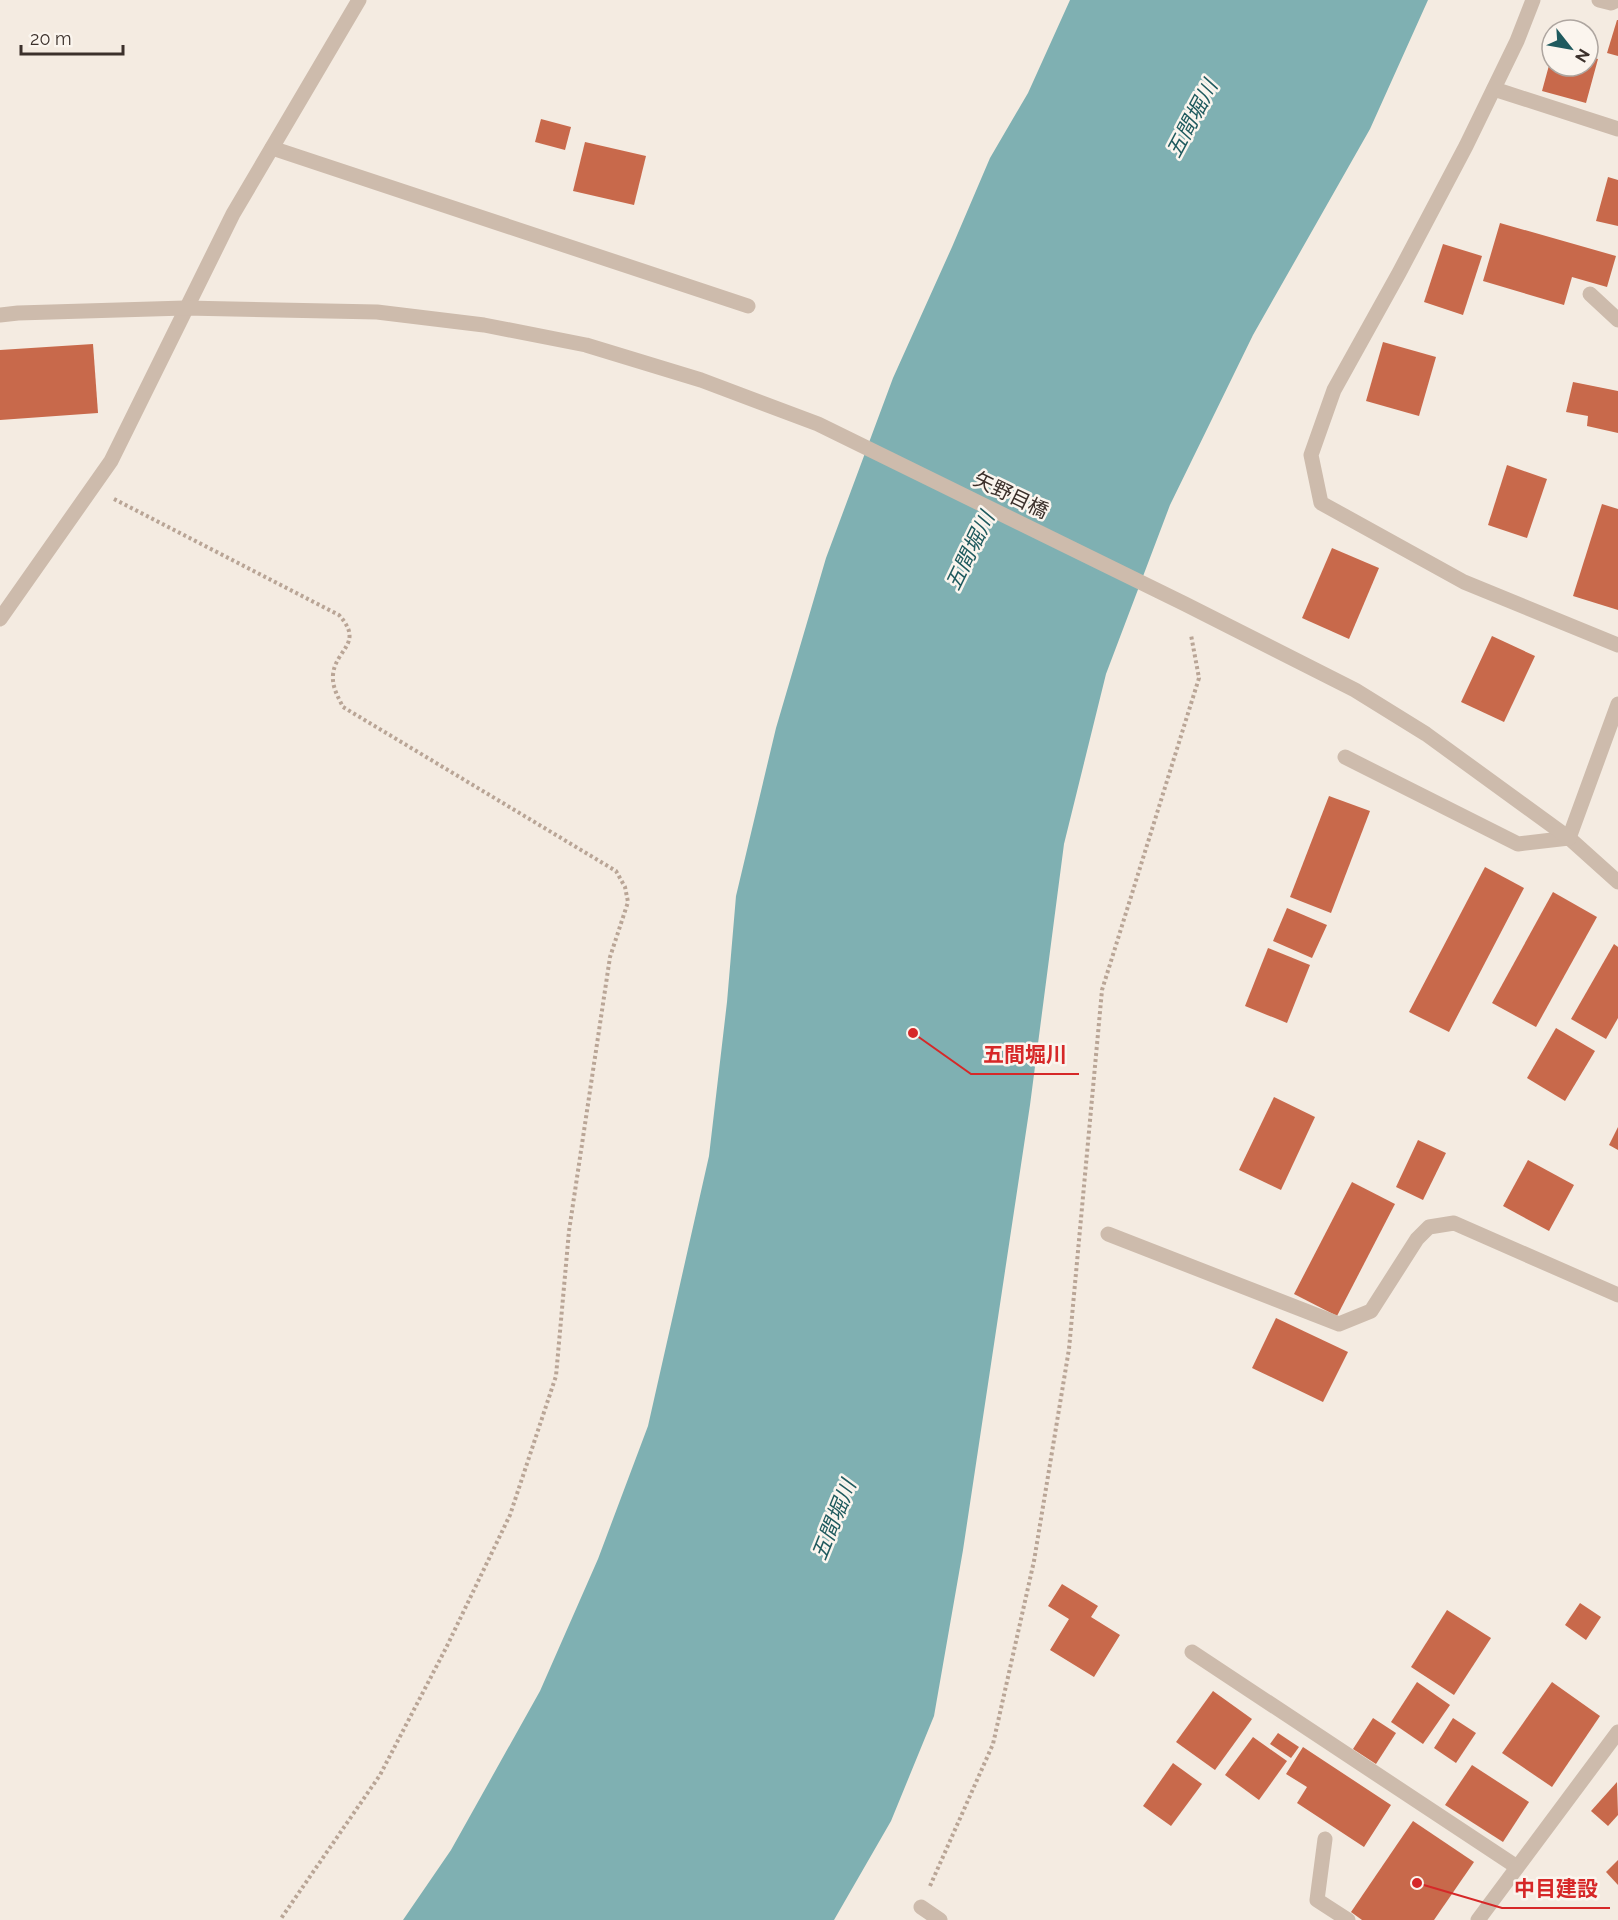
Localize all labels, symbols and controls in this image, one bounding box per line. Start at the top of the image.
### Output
scale bar [21,18,123,56]
north arrow [1540,18,1600,78]
text: 20 m [30,28,72,49]
text: N [1571,45,1594,66]
water label: 五間堀川 [1161,74,1223,162]
street label: 矢野目橋 [970,467,1052,523]
water label: 五間堀川 [940,506,1000,594]
callout: 五間堀川 [971,1035,1079,1074]
text: 五間堀川 [983,1042,1067,1067]
water label: 五間堀川 [806,1474,862,1563]
callout: 中目建設 [1502,1869,1610,1908]
text: 中目建設 [1514,1876,1598,1901]

